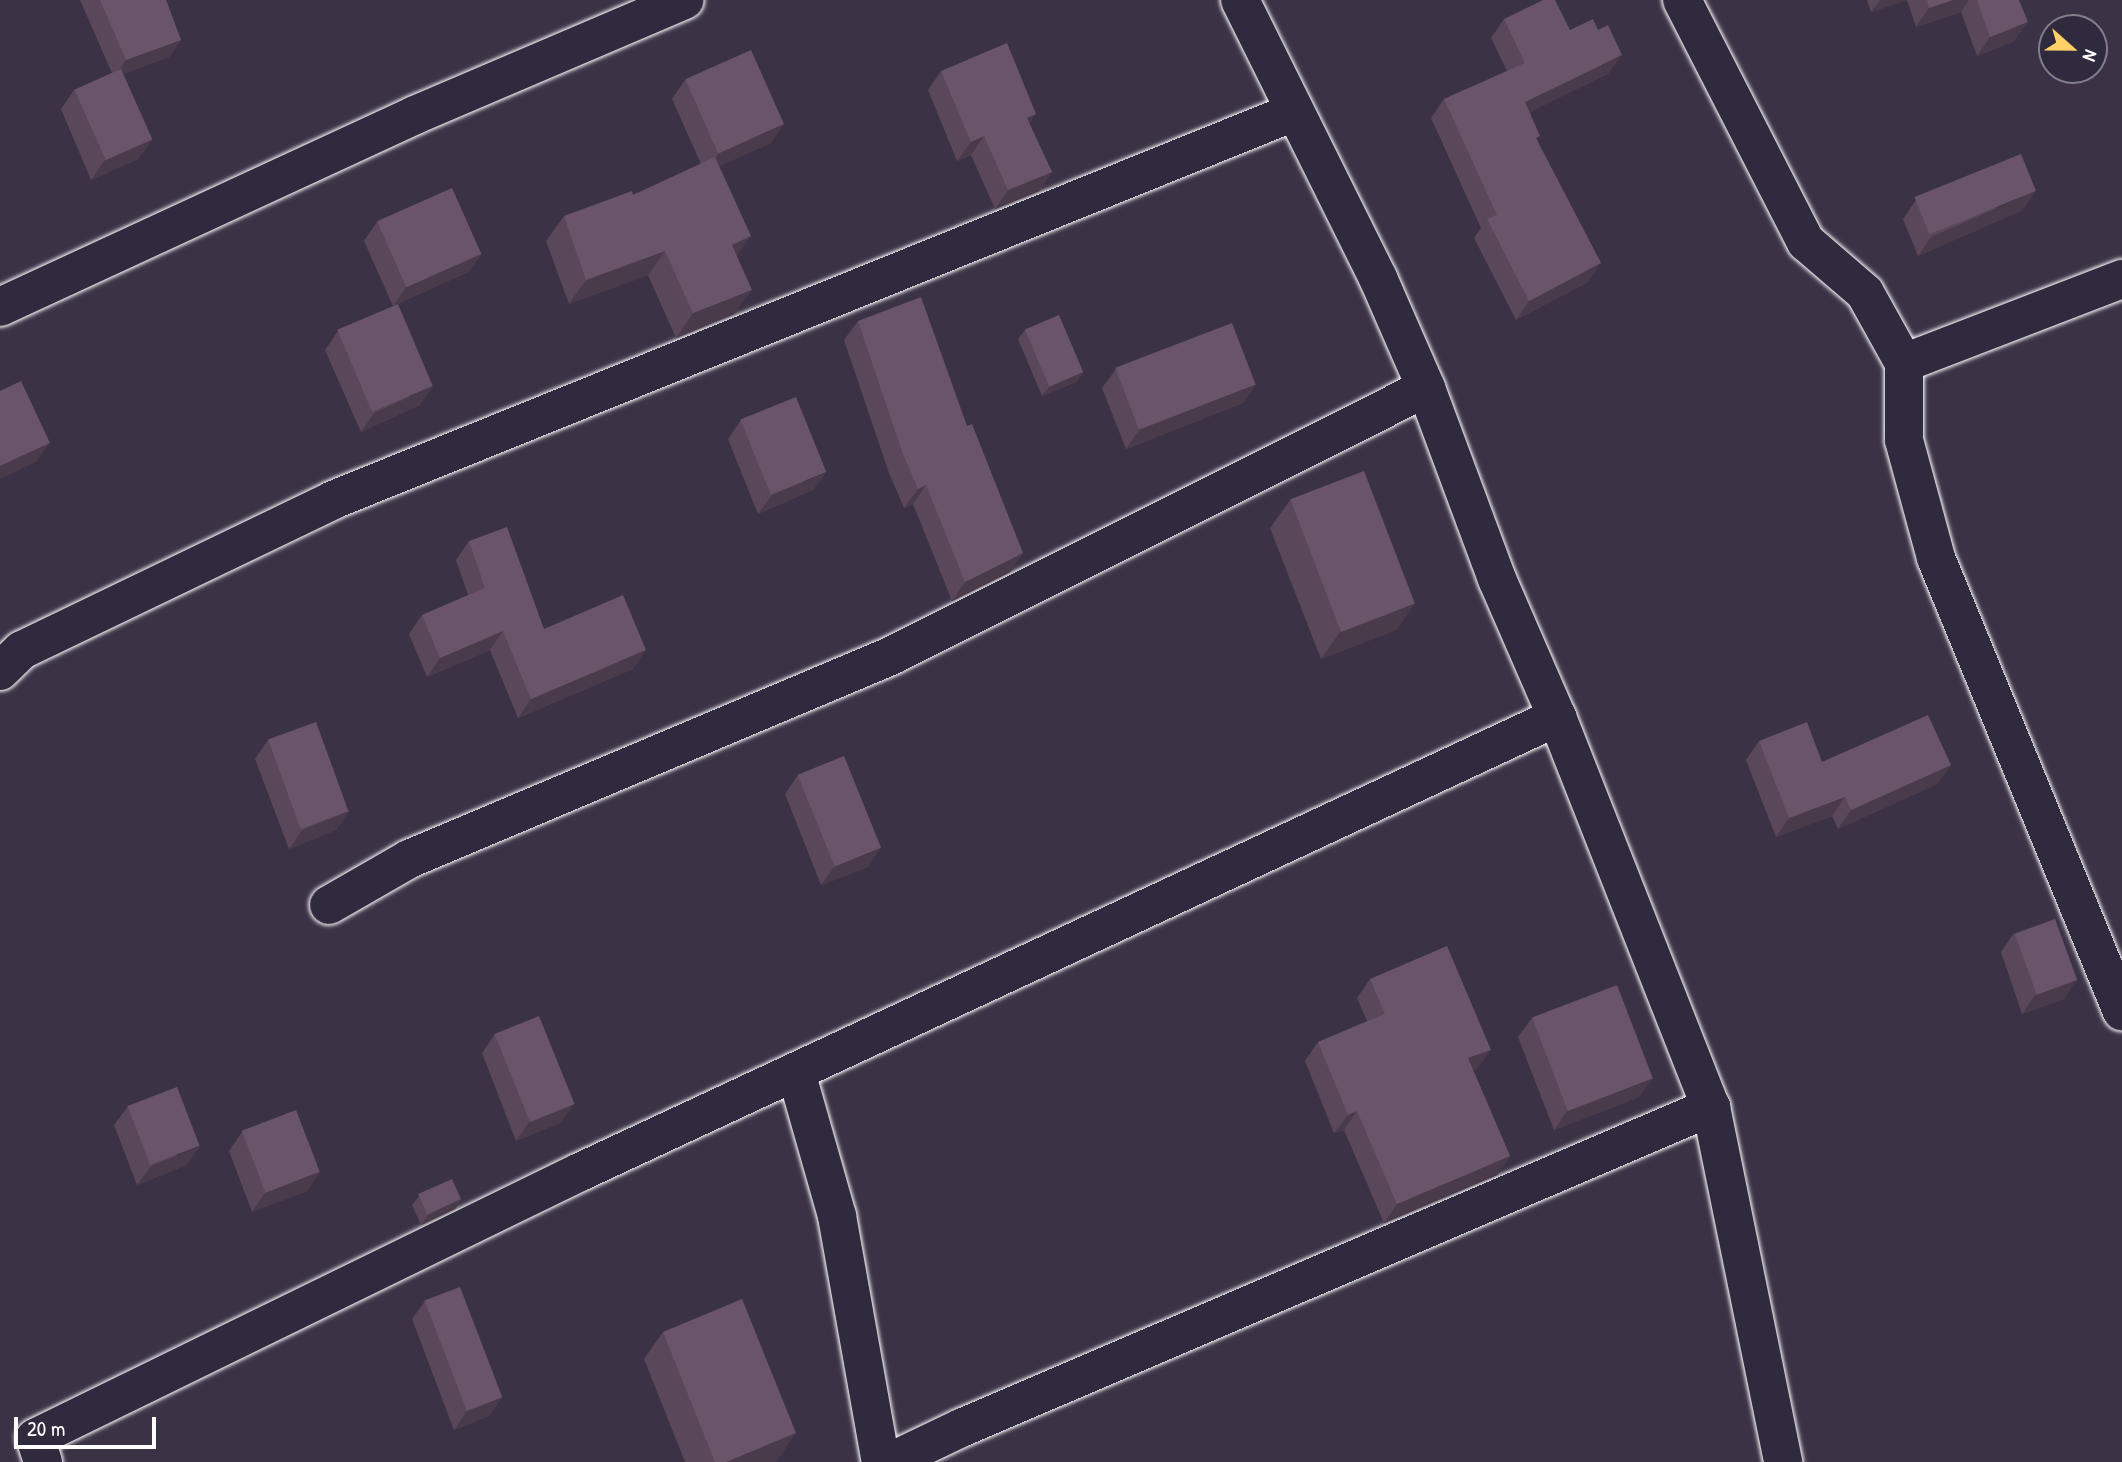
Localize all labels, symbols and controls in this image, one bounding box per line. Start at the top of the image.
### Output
north arrow [2038,14,2108,84]
text: N [2077,46,2105,65]
scale bar [18,1402,159,1446]
text: 20 m [27,1414,65,1443]

